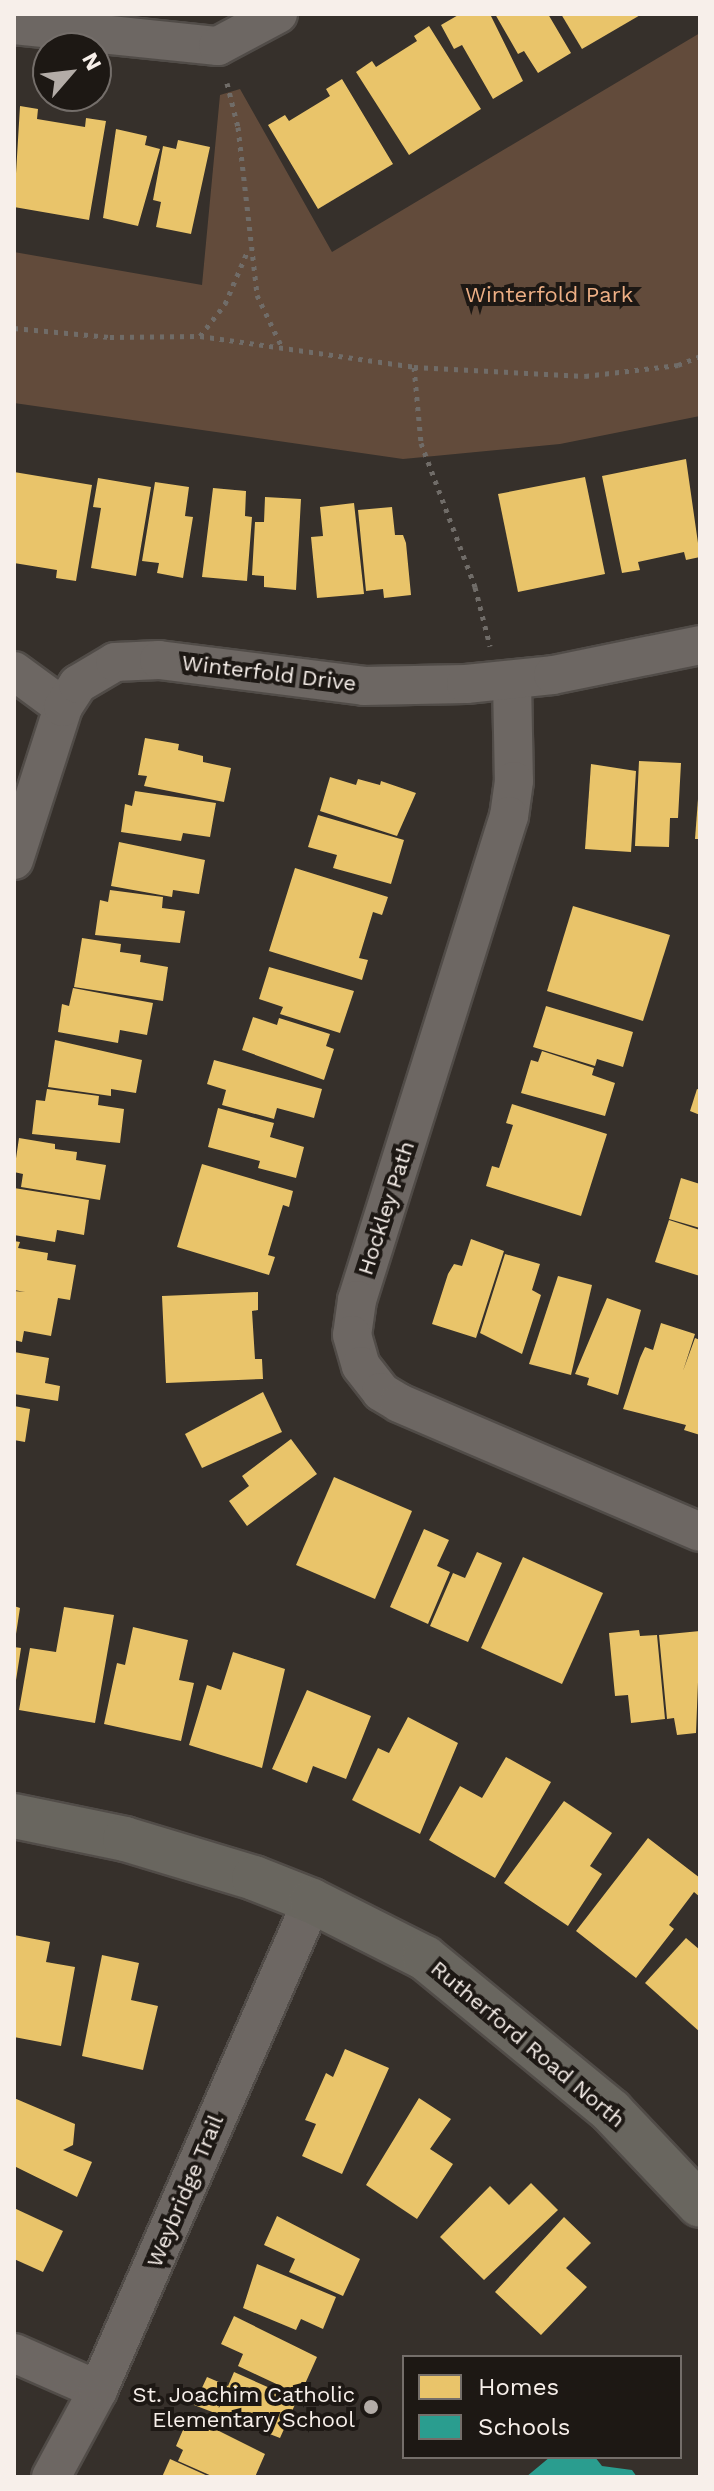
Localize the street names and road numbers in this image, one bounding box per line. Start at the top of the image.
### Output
street label: Winterfold Drive [180,649,358,697]
street label: Hockley Path [352,1137,420,1279]
street label: Rutherford Road North [426,1955,630,2133]
street label: Weybridge Trail [141,2110,229,2272]

